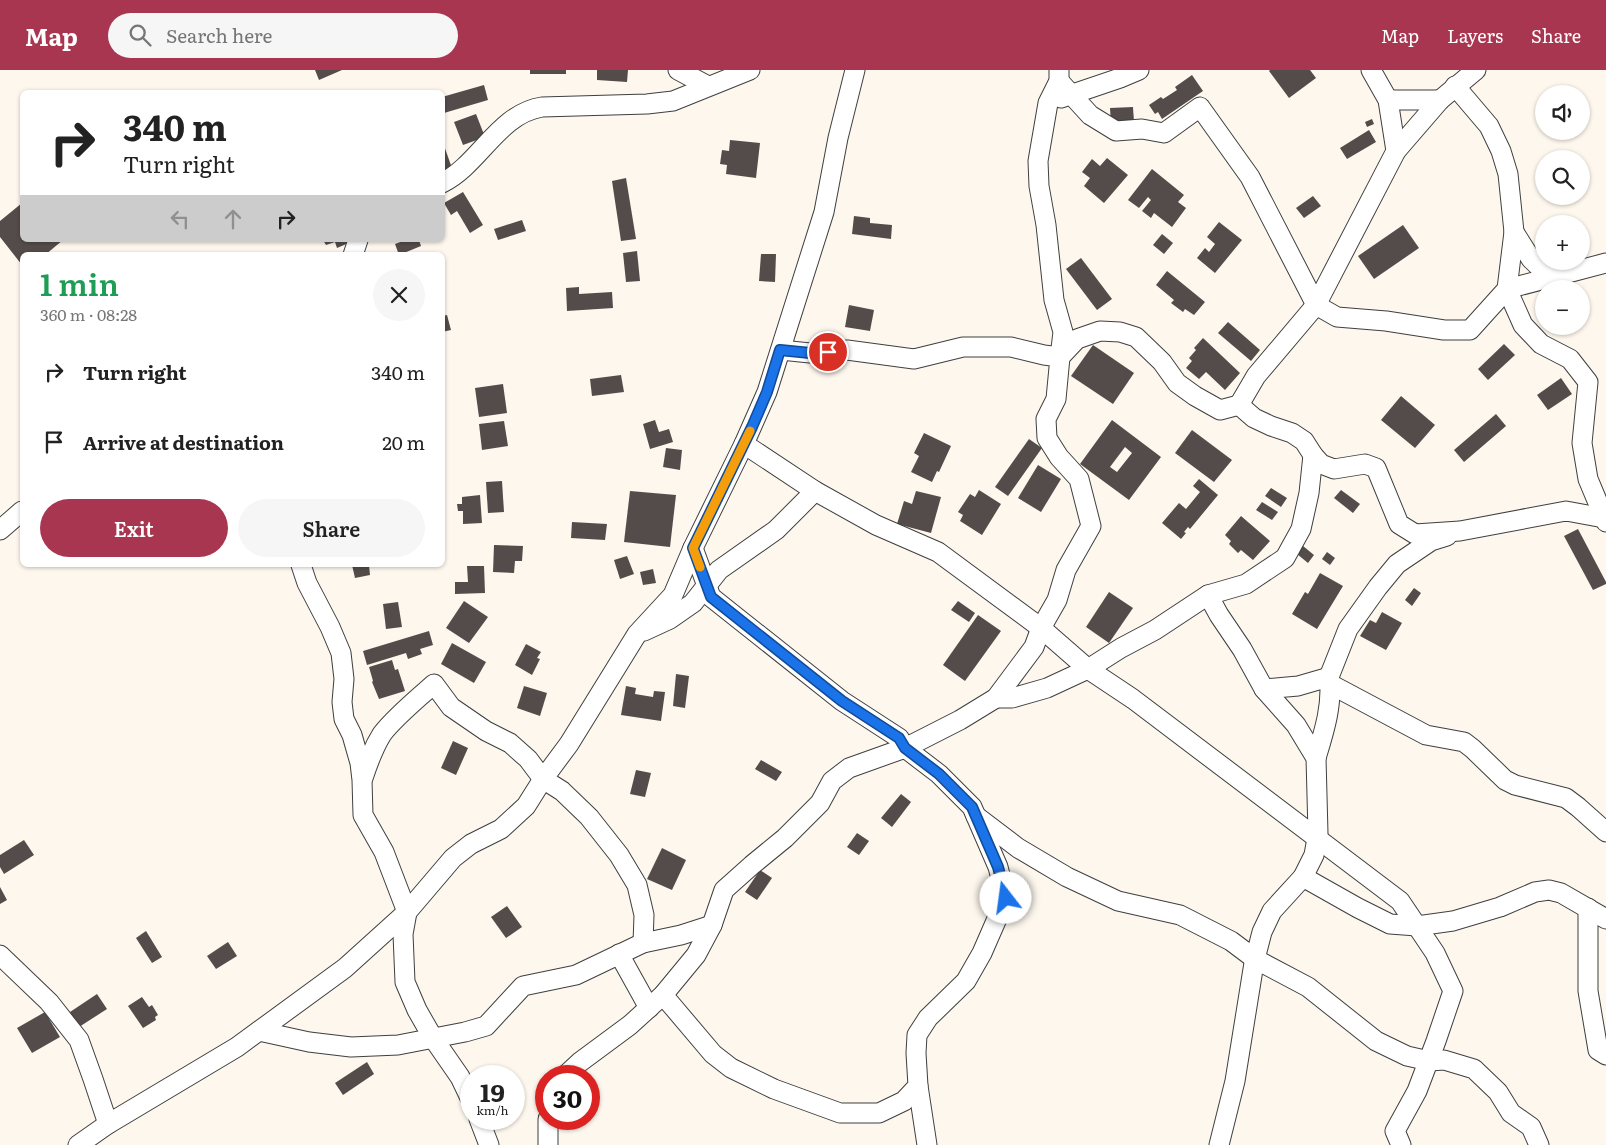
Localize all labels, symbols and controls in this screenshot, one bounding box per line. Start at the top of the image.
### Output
search box [108,13,458,58]
text: Map [25,18,78,53]
icon: search [126,21,154,49]
text: Search here [166,21,272,49]
text: Map [1381,22,1419,49]
text: Layers [1447,22,1503,49]
text: Share [1531,22,1581,49]
map controls [1535,85,1590,335]
button: sound [1535,85,1590,140]
text: 340 m [123,100,227,152]
icon: right [40,110,105,175]
text: Turn right [123,147,235,180]
button: search [1535,150,1590,205]
icon: left [166,205,194,233]
icon: ahead [219,205,247,233]
icon: right [272,205,300,233]
button: + [1535,215,1590,270]
text: 1 min [40,261,119,305]
button: close [373,269,425,321]
button: − [1535,280,1590,335]
text: 360 m · 08:28 [40,302,137,326]
pin [807,331,849,373]
icon: arrive [814,338,842,366]
icon: right [40,358,68,386]
text: Turn right [83,358,187,386]
text: 340 m [371,358,425,386]
icon: arrive [40,428,68,456]
text: Arrive at destination [83,428,284,456]
text: 20 m [382,428,425,456]
button: Exit [40,499,228,557]
button: Share [238,499,425,557]
position arrow [979,871,1031,923]
speed limit sign: 30 [535,1065,600,1130]
text: 19 [480,1073,505,1110]
text: km/h [477,1101,508,1119]

